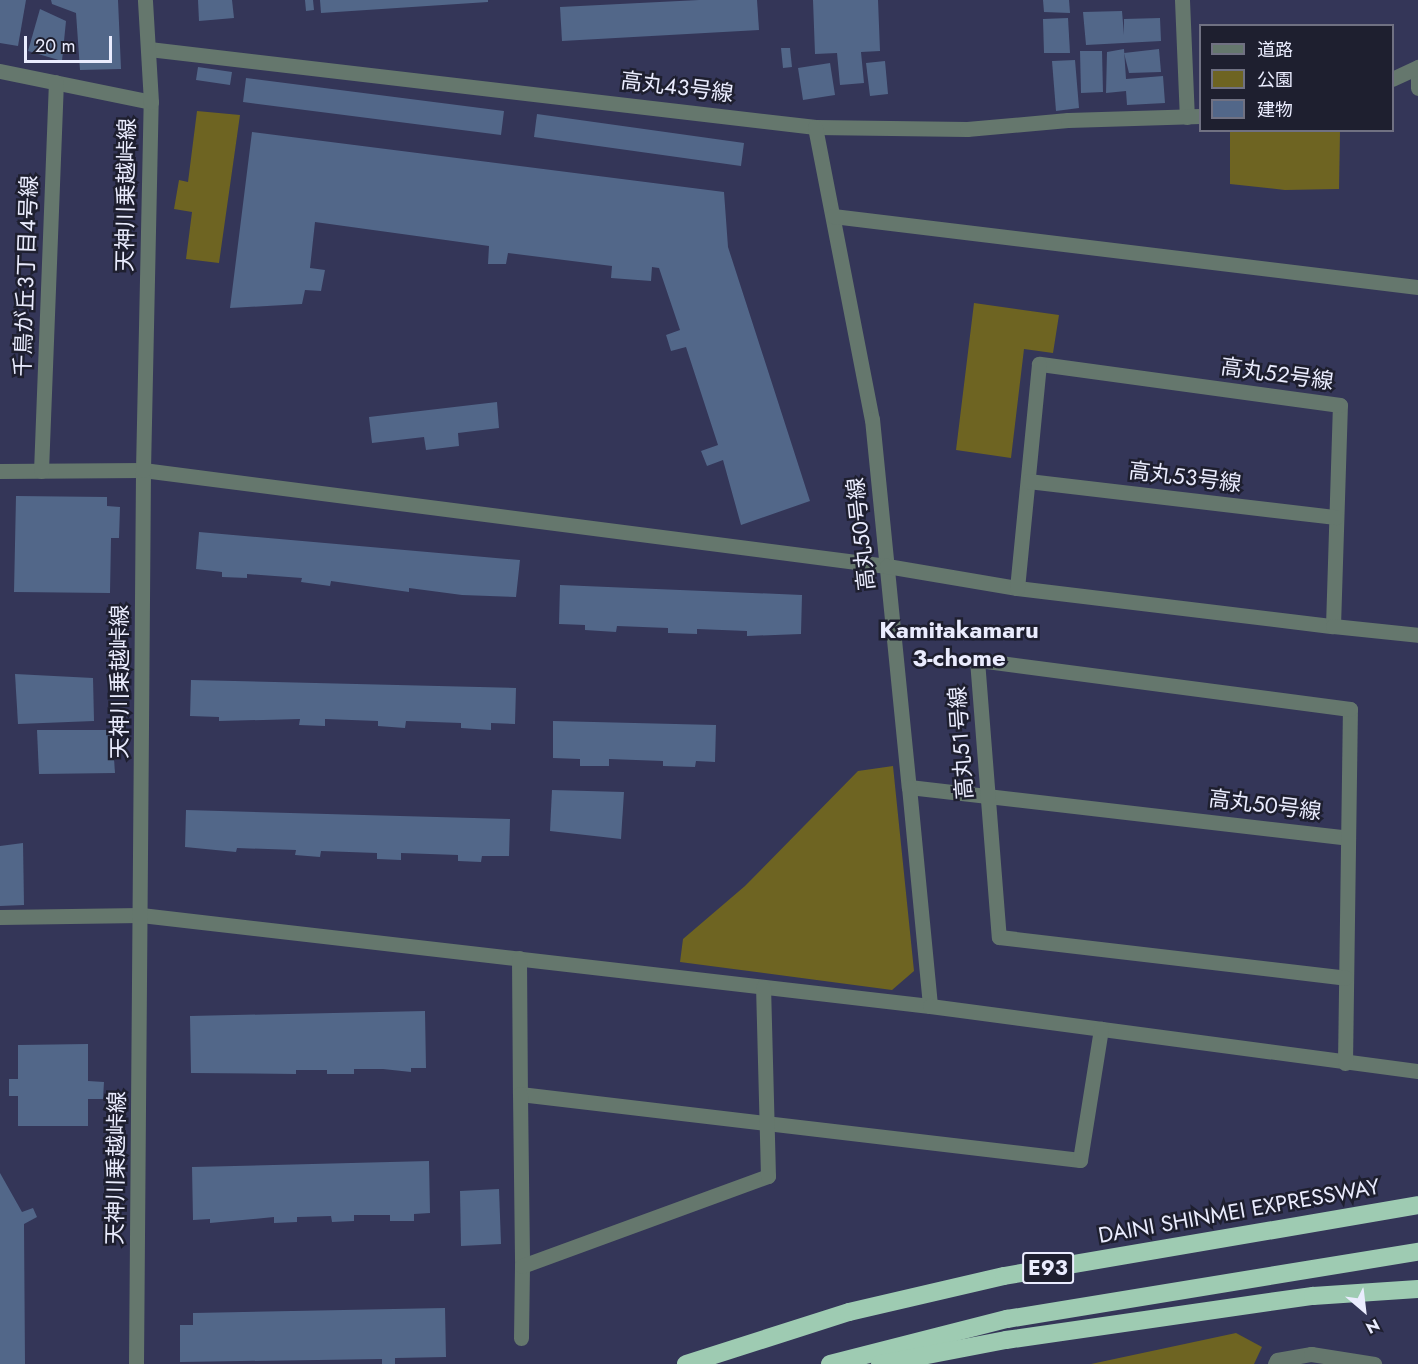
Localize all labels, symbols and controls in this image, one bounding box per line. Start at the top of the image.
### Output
scale bar [27,24,116,62]
legend [1199,24,1394,132]
text: 20 m [35,33,75,59]
text: 道路 [1257,37,1293,63]
street label: 高丸４３号線 [619,67,735,107]
text: 公園 [1257,67,1293,93]
text: 建物 [1257,97,1293,123]
street label: 天神川乗越峠線 [111,118,141,272]
street label: 千鳥が丘３丁目４号線 [9,175,43,377]
street label: 高丸５２号線 [1219,353,1335,395]
street label: 高丸５３号線 [1127,457,1243,497]
street label: 高丸５０号線 [842,476,880,592]
street label: 天神川乗越峠線 [107,605,133,759]
district label: Kamitakamaru 3-chome [879,616,1039,672]
street label: 高丸５１号線 [944,685,978,801]
street label: 高丸５０号線 [1207,785,1323,825]
street label: 天神川乗越峠線 [101,1091,131,1245]
street label: DAINI SHINMEI EXPRESSWAY [1096,1173,1382,1249]
road number: E93 [1021,1250,1075,1286]
north arrow [1334,1280,1394,1340]
text: N [1362,1313,1384,1339]

